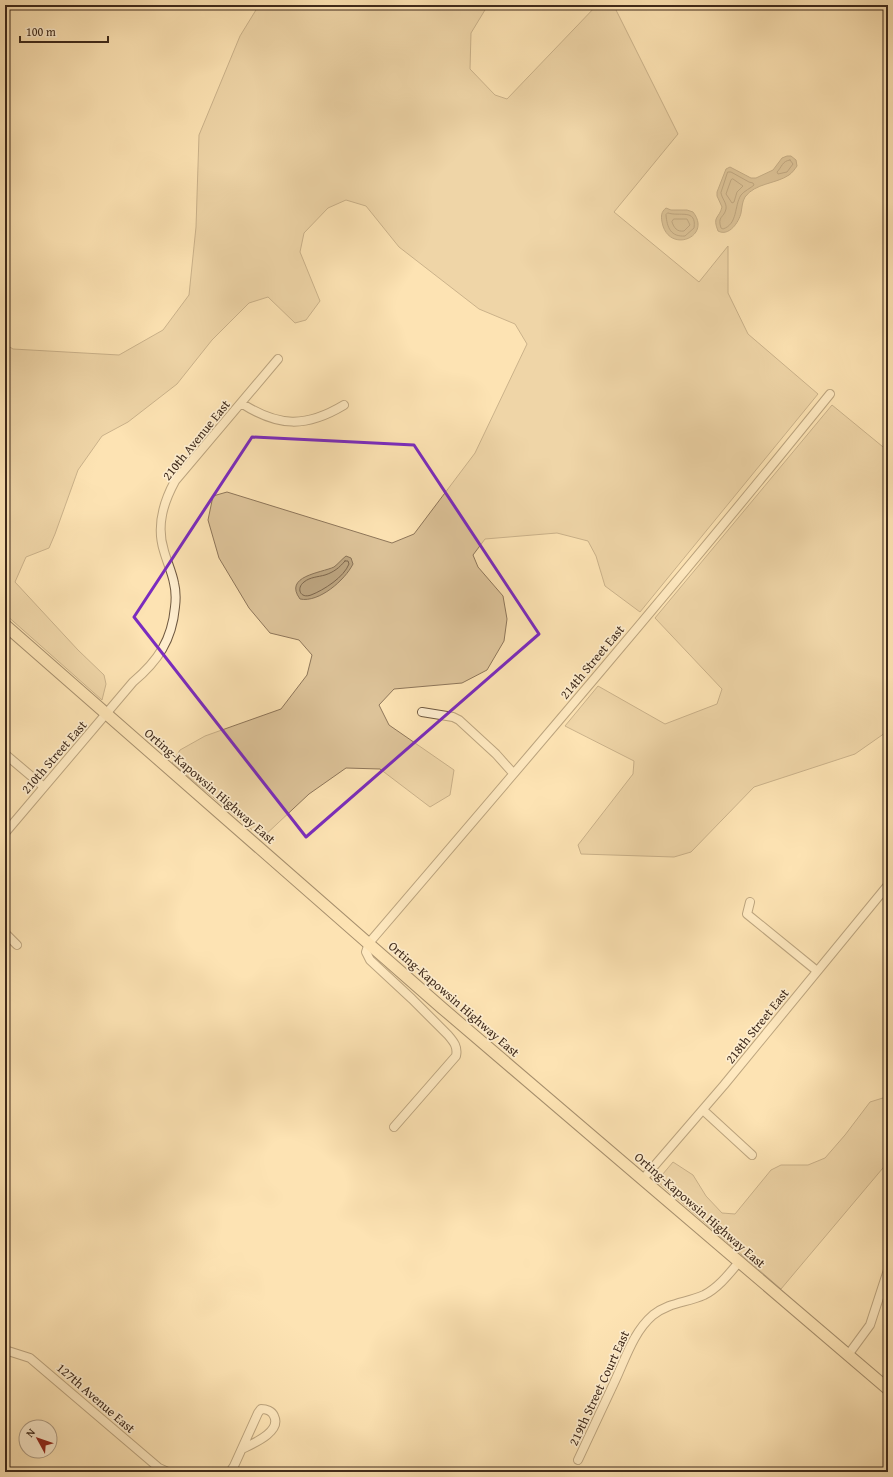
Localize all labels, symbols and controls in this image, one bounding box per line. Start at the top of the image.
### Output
scale bar [20,18,108,44]
text: 100 m [26,23,56,40]
street label: 210th Avenue East [158,395,235,484]
street label: 214th Street East [555,620,629,703]
street label: 210th Street East [17,716,92,798]
street label: Orting-Kapowsin Highway East [140,724,280,849]
street label: Orting-Kapowsin Highway East [384,937,524,1062]
street label: 218th Street East [721,984,794,1068]
street label: Orting-Kapowsin Highway East [630,1148,770,1273]
street label: 219th Street Court East [564,1327,634,1449]
street label: 127th Avenue East [52,1358,140,1438]
north arrow [18,1419,58,1459]
text: N [22,1424,39,1441]

